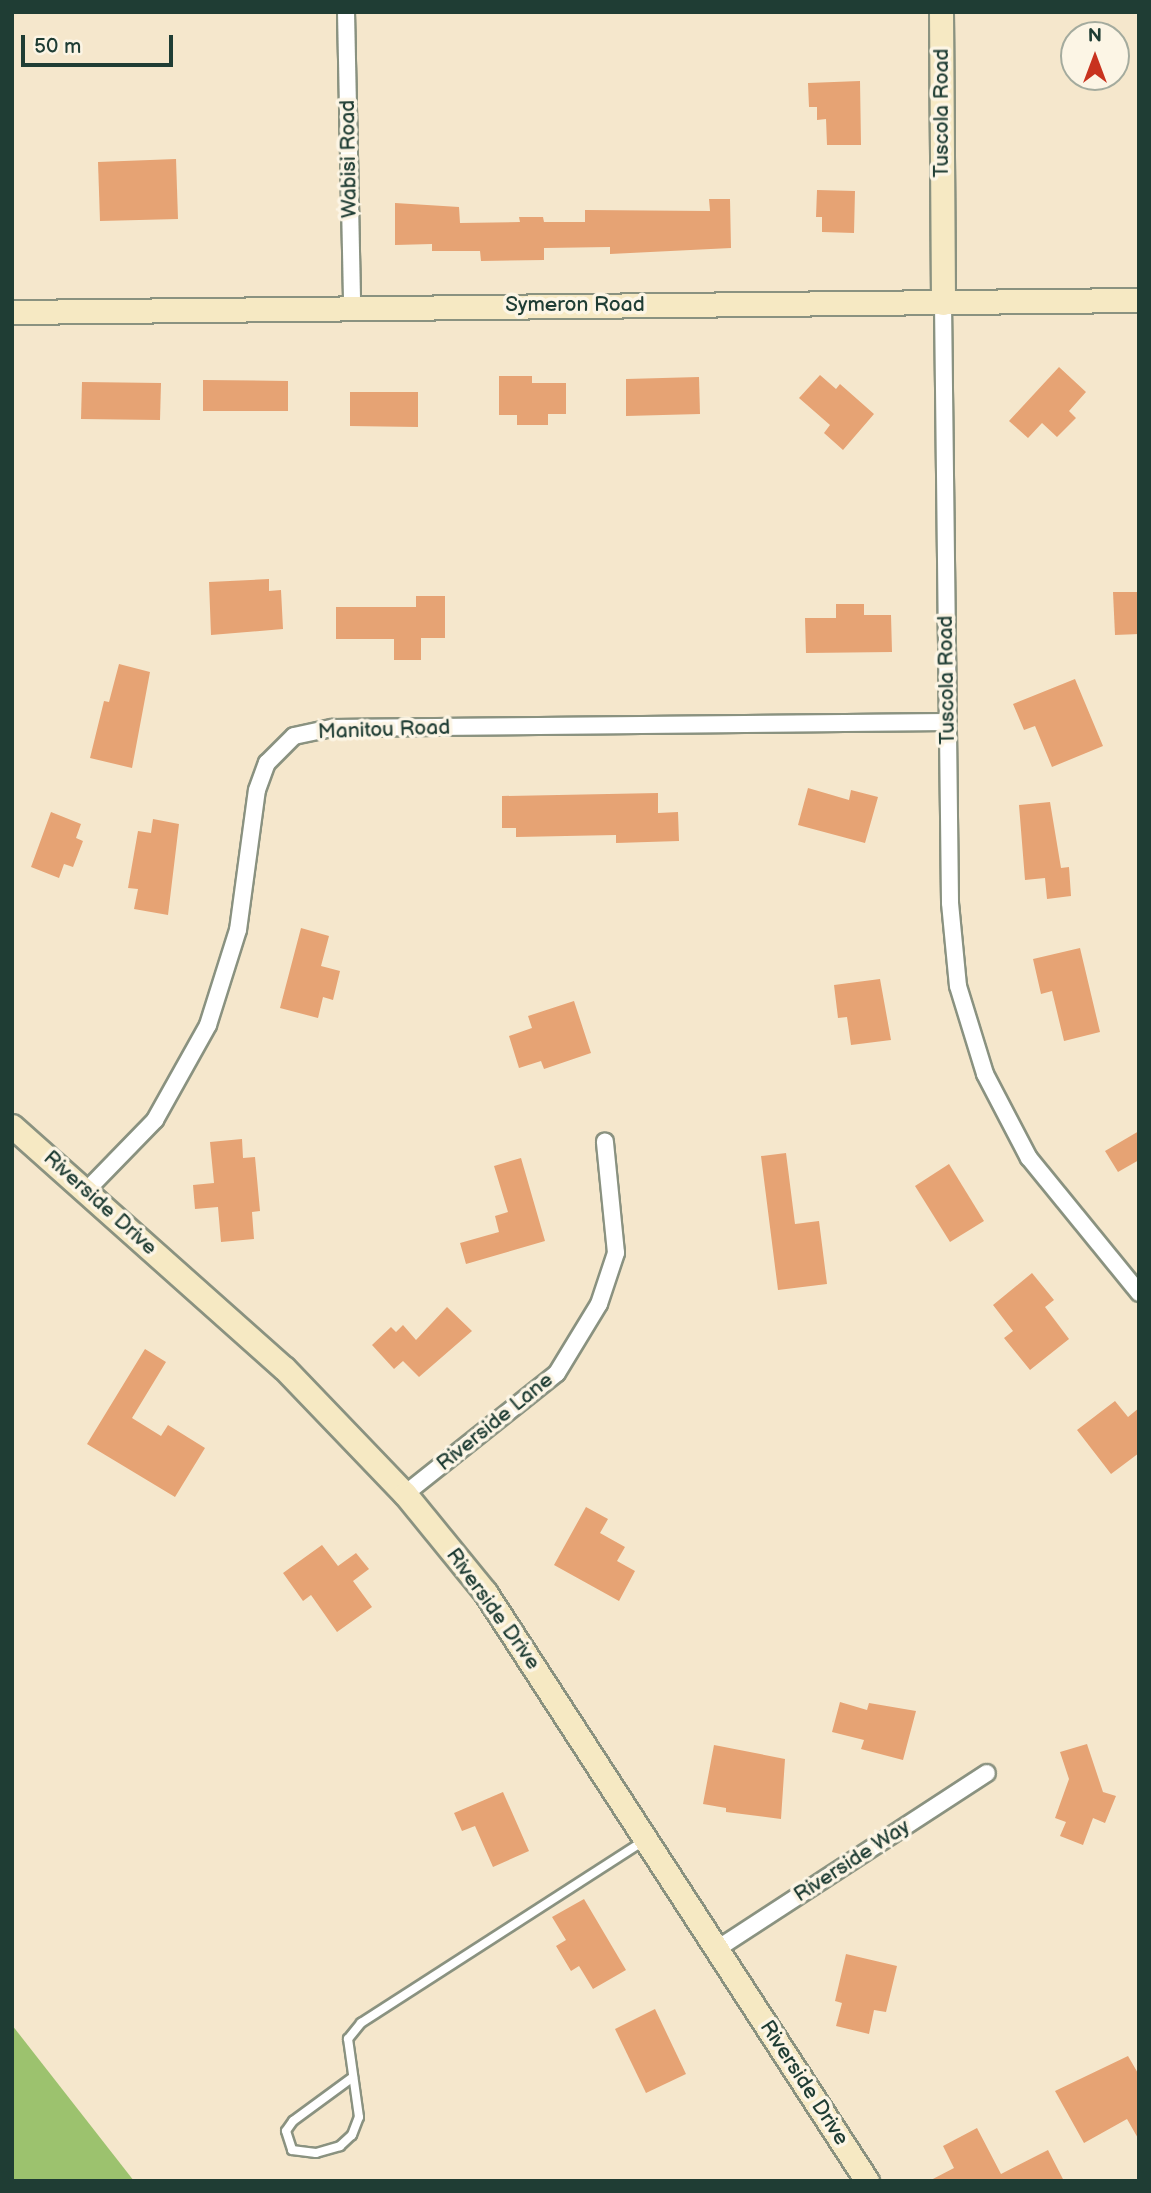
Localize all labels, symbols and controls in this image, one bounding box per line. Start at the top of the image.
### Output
scale bar [24,21,177,65]
north arrow [1060,21,1130,91]
text: N [1088,25,1102,48]
text: 50 m [34,34,81,59]
street label: Tuscola Road [929,48,955,178]
street label: Wabisi Road [335,100,363,218]
street label: Symeron Road [505,292,645,318]
street label: Tuscola Road [933,615,961,745]
street label: Manitou Road [317,715,451,745]
street label: Riverside Drive [38,1146,162,1260]
street label: Riverside Lane [432,1367,558,1477]
street label: Riverside Drive [441,1543,545,1675]
street label: Riverside Way [789,1814,915,1908]
street label: Riverside Drive [754,2016,854,2150]

